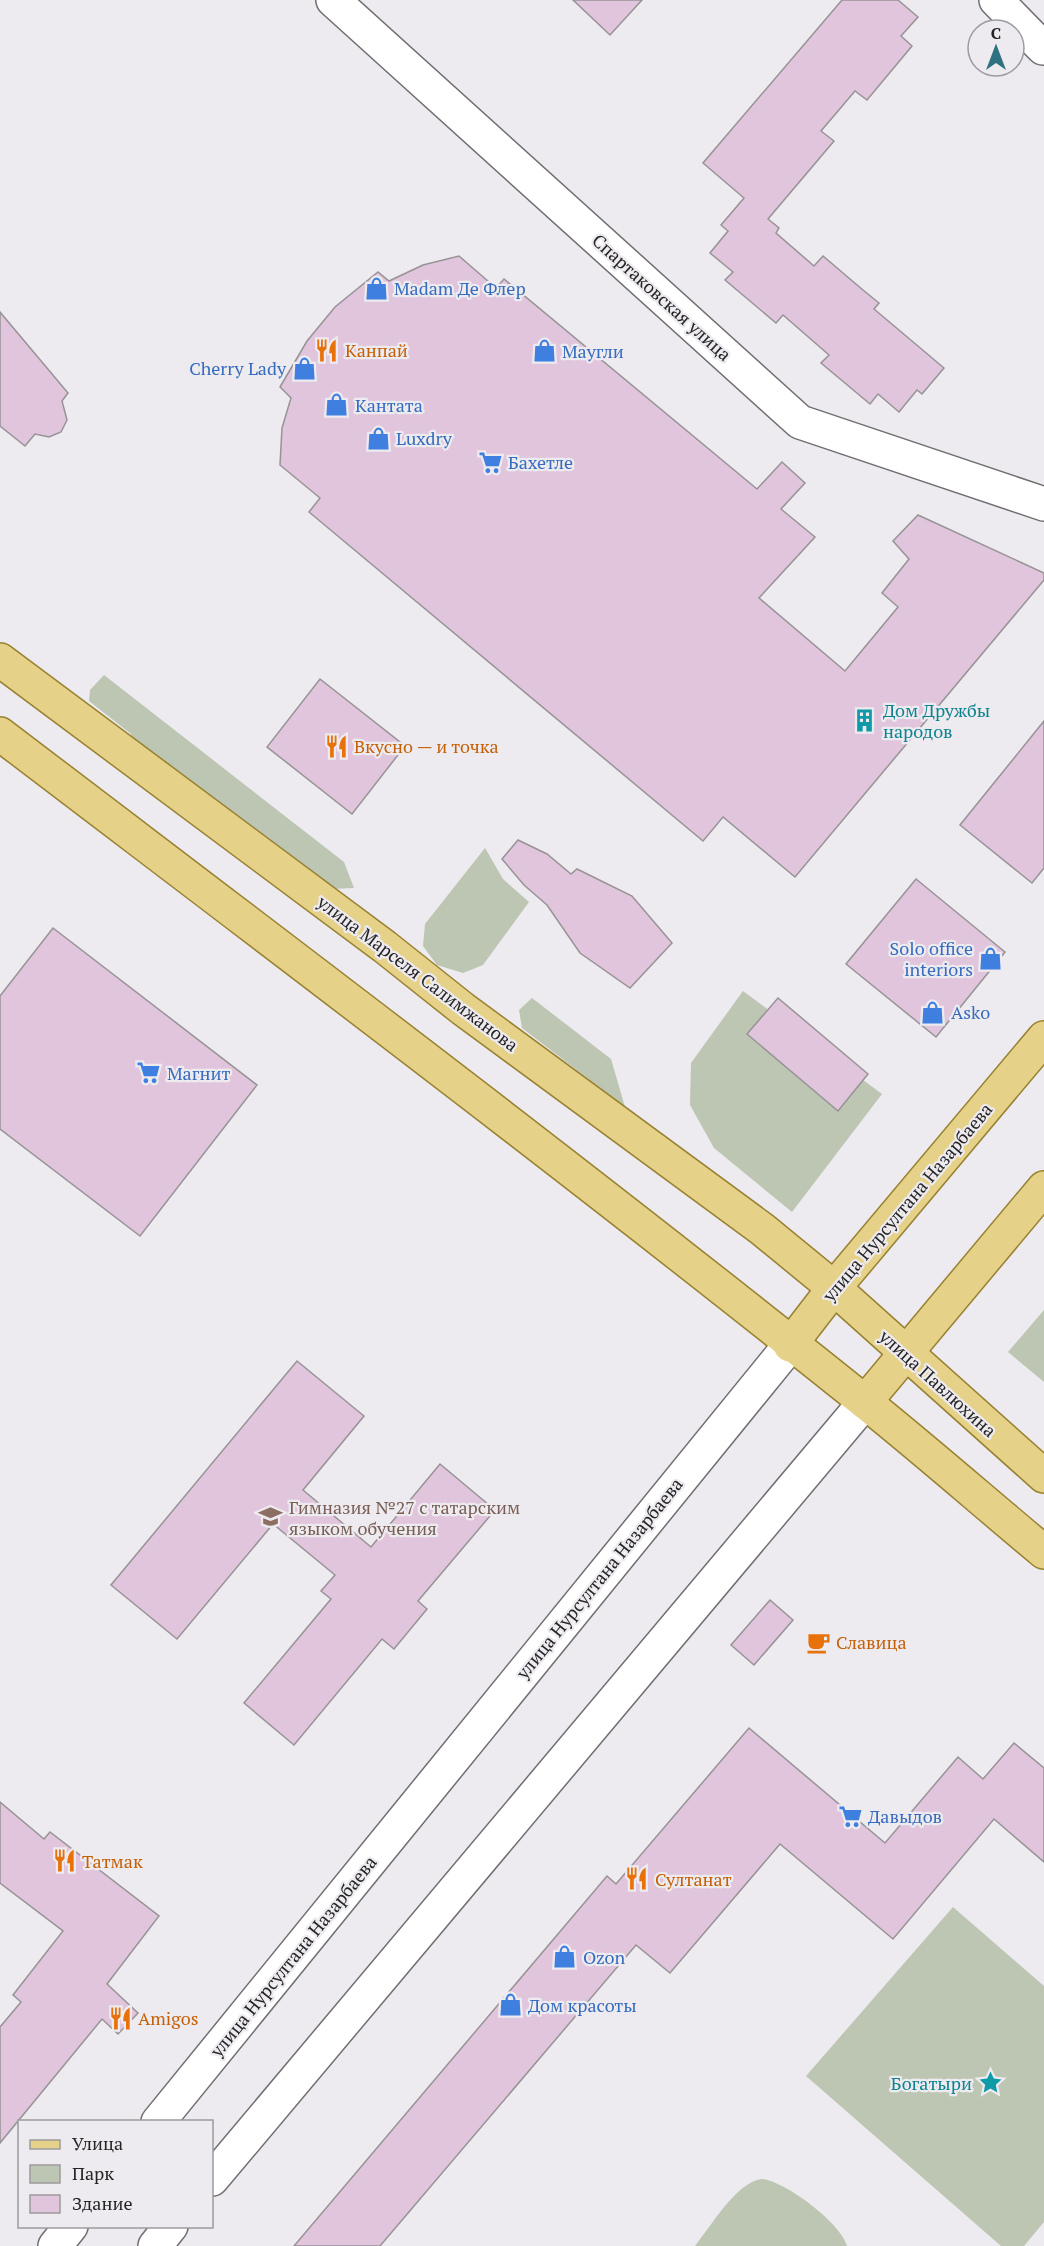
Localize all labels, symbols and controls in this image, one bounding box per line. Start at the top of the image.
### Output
north arrow [966,18,1026,78]
text: С [991,22,1001,44]
street label: Спартаковская улица [587,228,737,366]
shop icon: Madam Де Флер [363,275,389,301]
place label: Madam Де Флер [394,276,526,300]
restaurant icon: Канпай [314,337,340,363]
place label: Канпай [345,338,408,362]
shop icon: Маугли [531,338,557,364]
place label: Маугли [562,339,624,363]
shop icon: Cherry Lady [291,355,317,381]
place label: Cherry Lady [189,356,287,380]
shop icon: Кантата [324,392,350,418]
place label: Кантата [355,393,423,417]
shop icon: Luxdry [365,425,391,451]
place label: Luxdry [396,426,453,450]
supermarket icon: Бахетле [477,449,503,475]
place label: Бахетле [508,450,573,474]
place label: Дом Дружбы народов [883,698,990,743]
building icon: Дом Дружбы народов [852,707,878,733]
restaurant icon: Вкусно — и точка [323,733,349,759]
place label: Вкусно — и точка [354,734,499,758]
street label: улица Марселя Салимжанова [312,889,523,1057]
place label: Solo office interiors [890,936,973,981]
shop icon: Solo office interiors [978,945,1004,971]
shop icon: Asko [920,999,946,1025]
place label: Asko [951,1000,990,1024]
supermarket icon: Магнит [136,1060,162,1086]
place label: Магнит [167,1061,230,1085]
street label: улица Нурсултана Назарбаева [816,1098,997,1307]
street label: улица Павлюхина [874,1323,1002,1442]
street label: улица Нурсултана Назарбаева [510,1472,688,1684]
place label: Гимназия №27 с татарским языком обучения [289,1495,520,1540]
school or university icon: Гимназия №27 с татарским языком обучения [258,1504,284,1530]
cafe icon: Славица [805,1629,831,1655]
place label: Славица [836,1630,907,1654]
supermarket icon: Давыдов [837,1803,863,1829]
place label: Давыдов [868,1804,942,1828]
restaurant icon: Татмак [51,1848,77,1874]
place label: Татмак [82,1849,143,1873]
street label: улица Нурсултана Назарбаева [204,1850,382,2062]
restaurant icon: Султанат [624,1866,650,1892]
place label: Султанат [655,1867,732,1891]
shop icon: Ozon [552,1944,578,1970]
place label: Ozon [583,1945,626,1969]
shop icon: Дом красоты [497,1992,523,2018]
place label: Дом красоты [528,1993,637,2017]
restaurant icon: Amigos [107,2005,133,2031]
place label: Amigos [138,2006,198,2030]
place icon: Богатыри [977,2070,1003,2096]
place label: Богатыри [891,2071,972,2095]
legend [18,2120,213,2228]
text: Улица [72,2131,123,2155]
text: Парк [72,2161,114,2185]
text: Здание [72,2191,132,2215]

